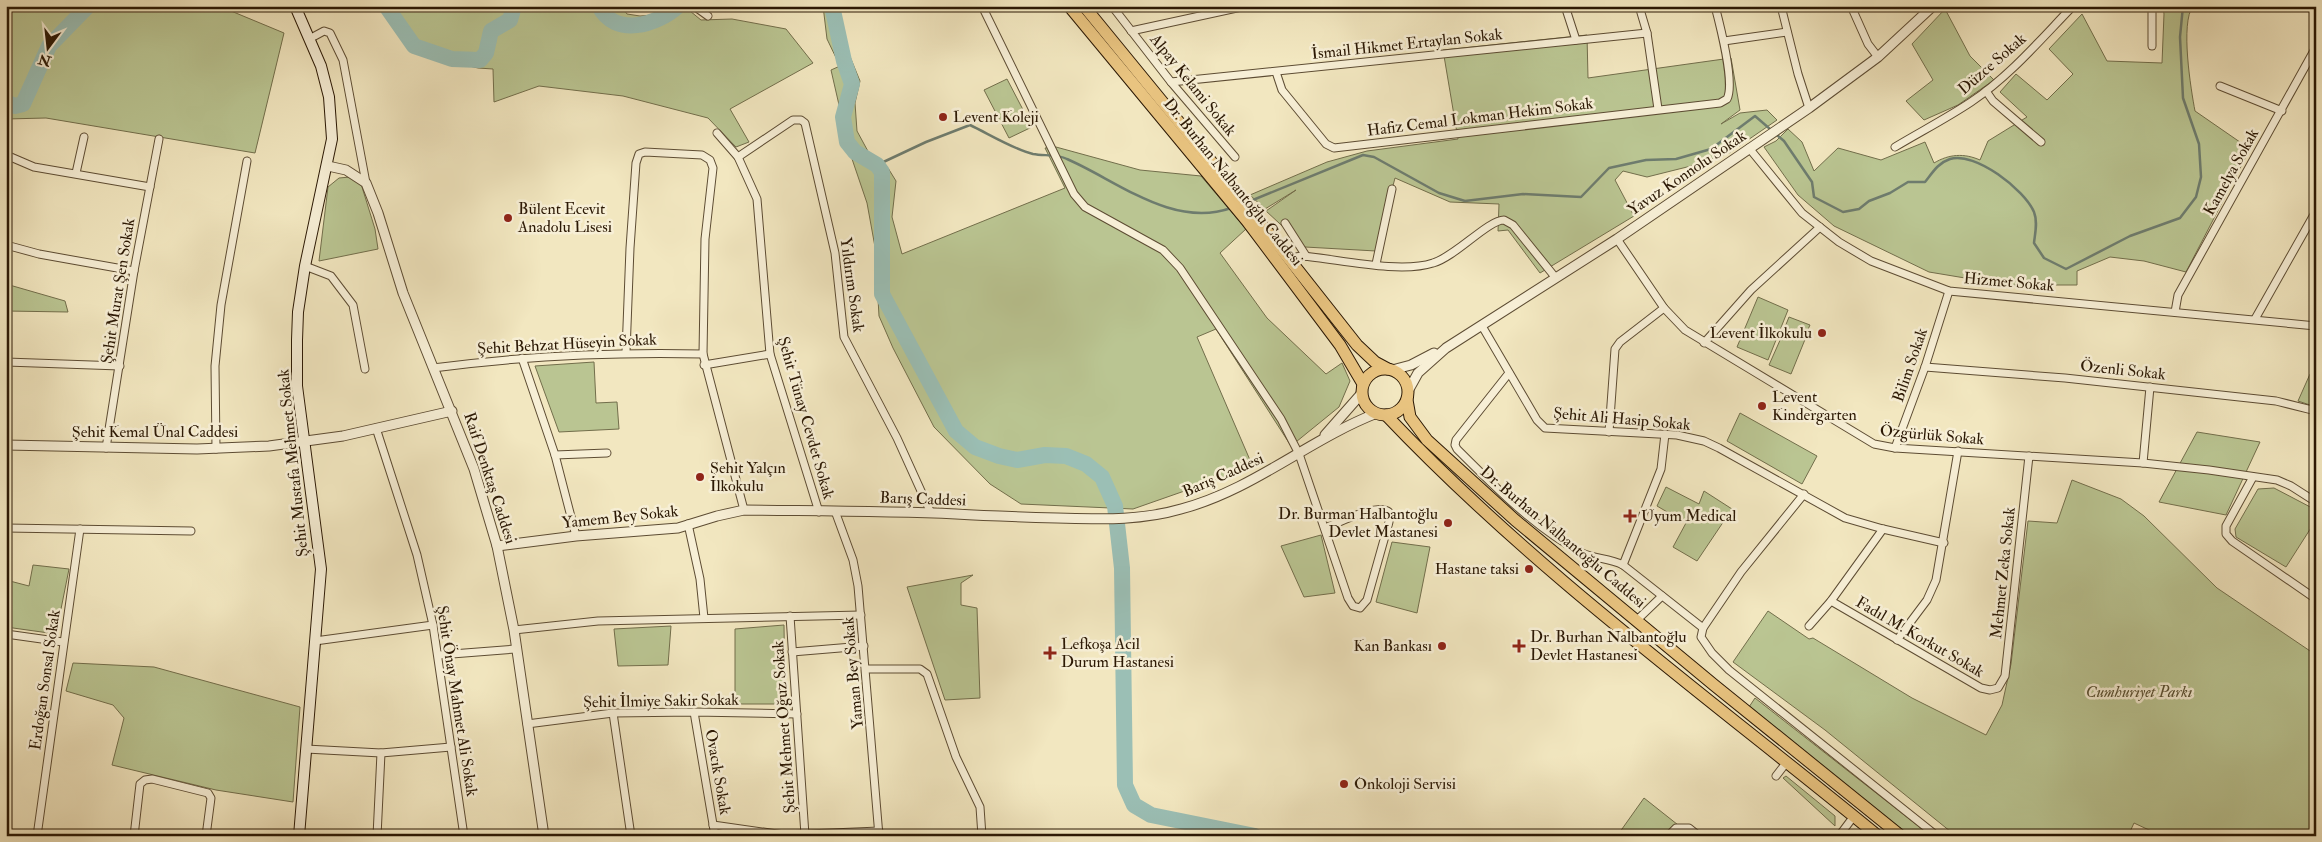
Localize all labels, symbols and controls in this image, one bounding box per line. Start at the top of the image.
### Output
north arrow [22,22,72,72]
street label: İsmail Hikmet Ertaylan Sokak [1311,24,1504,64]
street label: Alpay Kelami Sokak [1144,29,1241,141]
street label: Düzce Sokak [1954,29,2030,99]
text: N [36,50,54,70]
street label: Hafiz Cemal Lokman Hekim Sokak [1366,93,1595,141]
street label: Dr. Burhan Nalbantoğlu Caddesi [1159,94,1307,270]
place label: Levent Koleji [953,107,1039,127]
marker: Levent Koleji [937,111,949,123]
street label: Kamelya Sokak [2199,125,2263,219]
street label: Yavuz Konnolu Sokak [1624,126,1750,220]
place label: Bülent Ecevit Anadolu Lisesi [517,199,612,237]
marker: Bülent Ecevit Anadolu Lisesi [502,212,514,224]
street label: Şehit Murat Şen Sokak [97,217,139,365]
street label: Yıldırım Sokak [835,236,869,334]
street label: Hizmet Sokak [1963,268,2056,296]
place label: Levent İlkokulu [1710,323,1812,343]
street label: Bilim Sokak [1888,325,1932,405]
marker: Levent İlkokulu [1816,327,1828,339]
street label: Şehit Behzat Hüseyin Sokak [477,329,658,359]
street label: Şehit Tünay Cevdet Sokak [773,334,839,502]
street label: Özenli Sokak [2079,356,2167,384]
street label: Şehit Mustafa Mehmet Sokak [273,368,313,558]
place label: Levent Kindergarten [1772,387,1857,425]
marker: Levent Kindergarten [1756,400,1768,412]
street label: Şehit Ali Hasip Sokak [1552,403,1692,436]
street label: Raif Denktaş Caddesi [459,410,521,546]
street label: Özgürlük Sokak [1879,420,1985,450]
street label: Şehit Kemal Ünal Caddesi [72,422,238,442]
street label: Bariş Caddesi [1179,448,1267,502]
place label: Şehit Yalçın İlkokulu [710,458,786,496]
street label: Dr. Burhan Nalbantoğlu Caddesi [1476,462,1650,612]
marker: Şehit Yalçın İlkokulu [694,471,706,483]
street label: Barış Caddesi [879,487,967,511]
street label: Yamem Bey Sokak [561,501,679,533]
place label: Dr. Burman Halbantoğlu Devlet Mastanesi [1278,504,1438,542]
place label: Uyum Medical [1641,506,1736,526]
street label: Mehmet Zeka Sokak [1986,506,2020,640]
marker: Uyum Medical [1623,509,1637,523]
marker: Dr. Burman Halbantoğlu Devlet Mastanesi [1442,517,1454,529]
place label: Hastane taksi [1435,559,1519,579]
marker: Hastane taksi [1523,563,1535,575]
street label: Fadıl M. Korkut Sokak [1852,592,1988,682]
street label: Şehit Önay Mahmet Ali Sokak [432,604,482,798]
street label: Erdoğan Sonsal Sokak [25,608,65,752]
street label: Yaman Bey Sokak [838,616,868,730]
place label: Dr. Burhan Nalbantoğlu Devlet Hastanesi [1530,627,1687,665]
place label: Lefkoşa Acil Durum Hastanesi [1061,634,1174,672]
place label: Kan Bankası [1353,636,1432,656]
marker: Dr. Burhan Nalbantoğlu Devlet Hastanesi [1512,639,1526,653]
street label: Şehit Mehmet Oğuz Sokak [768,640,800,814]
marker: Kan Bankası [1436,640,1448,652]
marker: Lefkoşa Acil Durum Hastanesi [1043,646,1057,660]
park label: Cumhuriyet Parkı [2086,682,2192,702]
street label: Şehit İlmiye Sakir Sokak [583,690,739,712]
street label: Ovacık Sokak [701,728,735,817]
place label: Onkoloji Servisi [1354,774,1456,794]
marker: Onkoloji Servisi [1338,778,1350,790]

